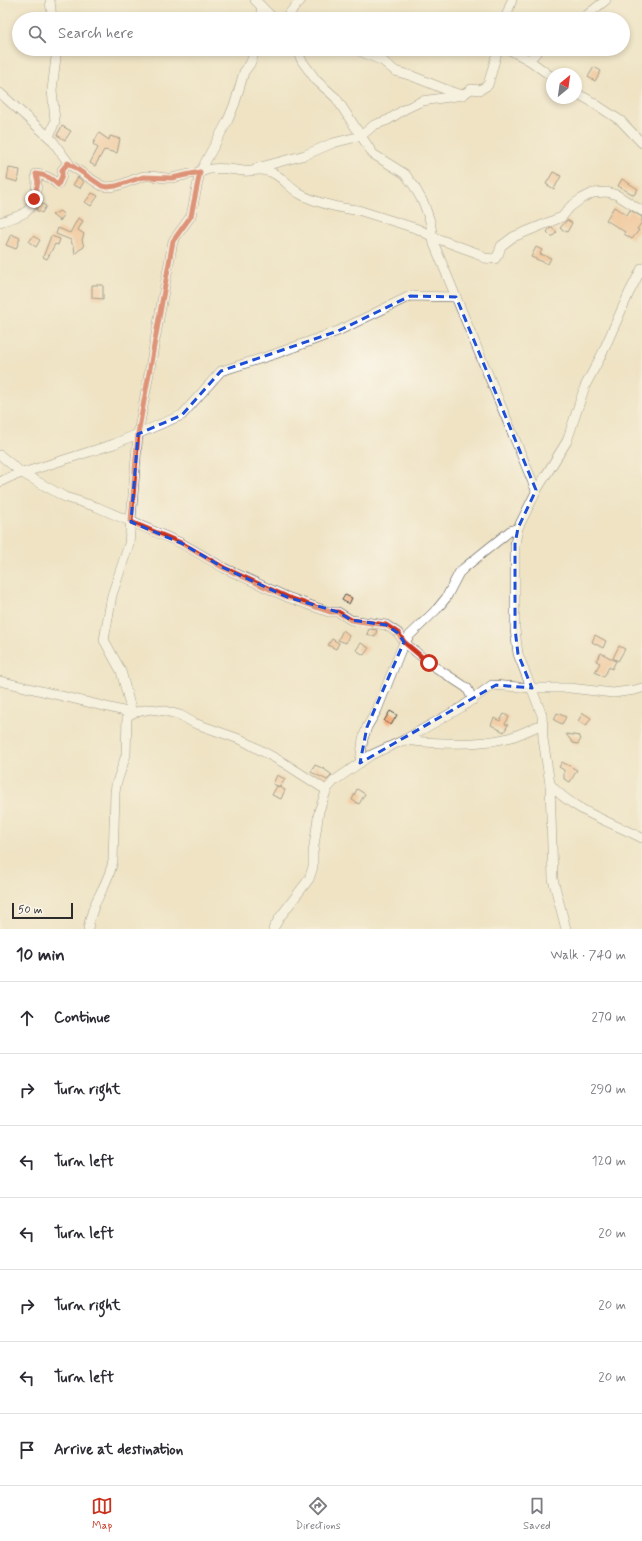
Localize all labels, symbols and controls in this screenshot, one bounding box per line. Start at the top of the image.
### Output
search box [12,12,630,56]
icon: search [26,23,48,45]
text: Search here [58,24,134,44]
north arrow [546,68,582,104]
route end [25,190,43,208]
route start [420,654,438,672]
scale bar [12,901,73,920]
text: 50 m [18,903,43,917]
text: 10 min [16,944,65,966]
text: Walk · 740 m [550,947,626,964]
icon: ahead [16,1007,38,1029]
text: Continue [54,1008,110,1028]
text: 270 m [591,1009,626,1026]
icon: right [16,1079,38,1101]
text: Turn right [54,1080,121,1100]
text: 290 m [590,1081,626,1098]
icon: left [16,1151,38,1173]
text: Turn left [54,1152,114,1172]
text: 120 m [592,1153,626,1170]
icon: left [16,1223,38,1245]
text: Turn left [54,1224,114,1244]
text: 20 m [598,1225,626,1242]
icon: right [16,1295,38,1317]
text: Turn right [54,1296,121,1316]
text: 20 m [598,1297,626,1314]
icon: left [16,1367,38,1389]
text: Turn left [54,1368,114,1388]
text: 20 m [598,1369,626,1386]
icon: arrive [16,1439,38,1461]
text: Arrive at destination [54,1440,183,1460]
tab: Map [91,1495,113,1533]
tab: Directions [295,1495,341,1533]
tab: Saved [523,1495,551,1533]

